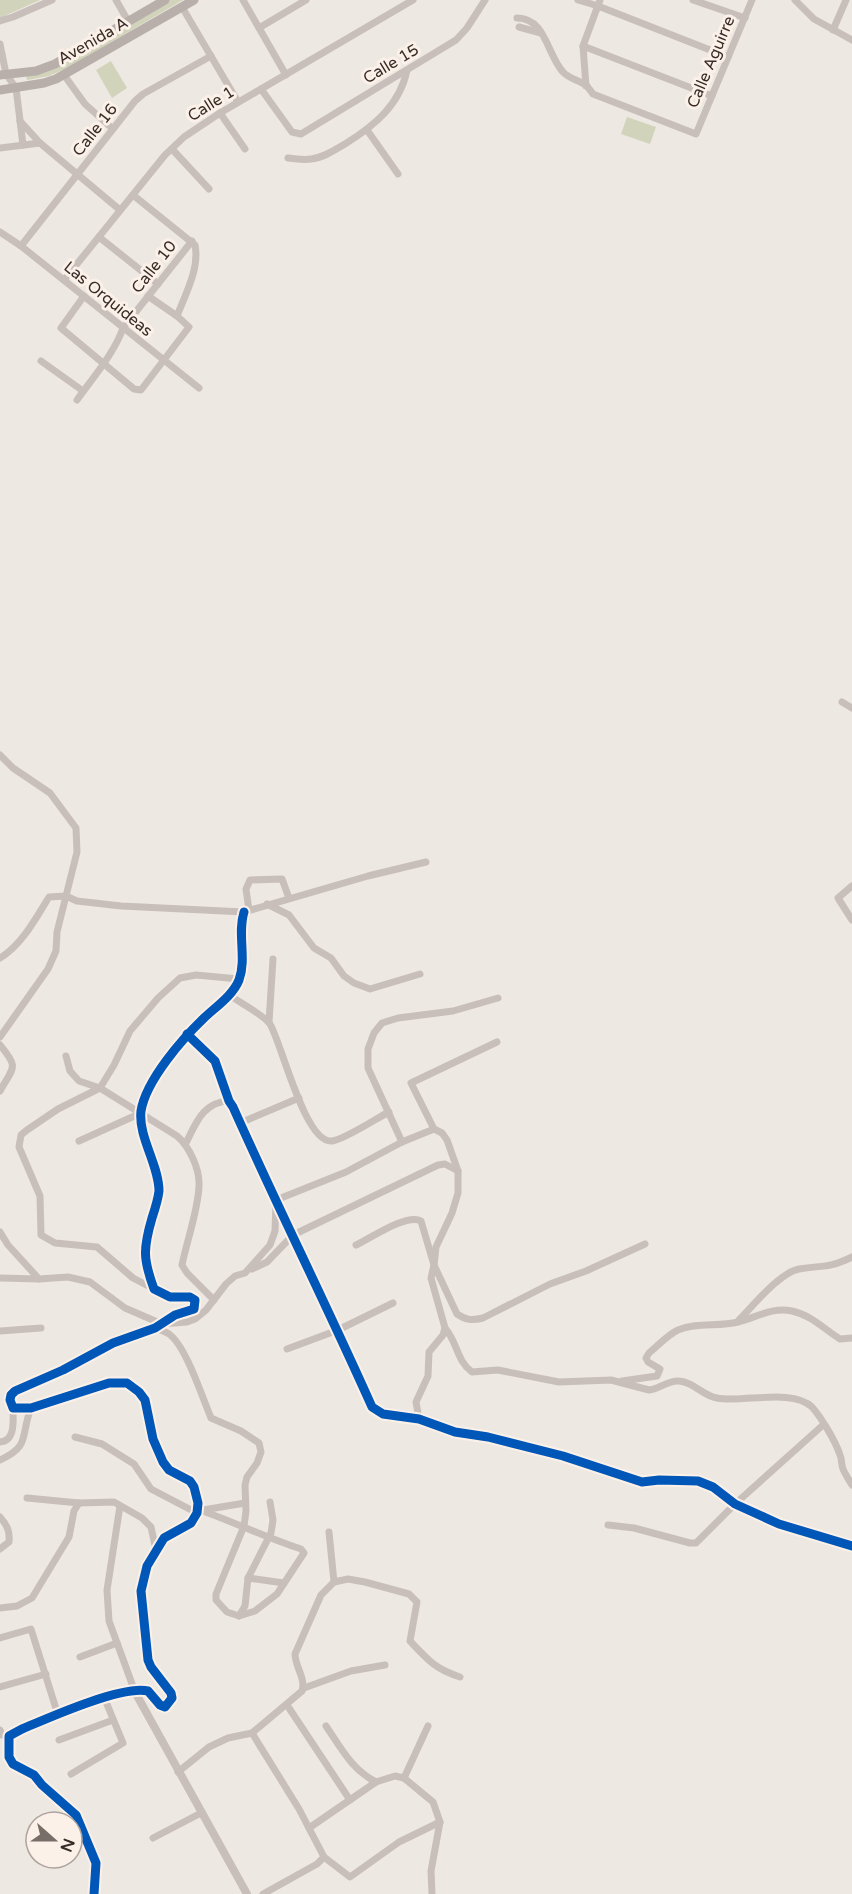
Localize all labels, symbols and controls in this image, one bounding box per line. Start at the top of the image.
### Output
street label: Avenida A [54,13,132,69]
street label: Calle Aguirre [683,13,739,111]
street label: Calle 15 [360,40,422,88]
street label: Calle 1 [184,82,238,126]
street label: Calle 16 [68,100,122,160]
street label: Calle 10 [127,237,181,297]
street label: Las Orquideas [60,257,156,341]
north arrow [24,1810,84,1870]
text: N [55,1835,79,1855]

